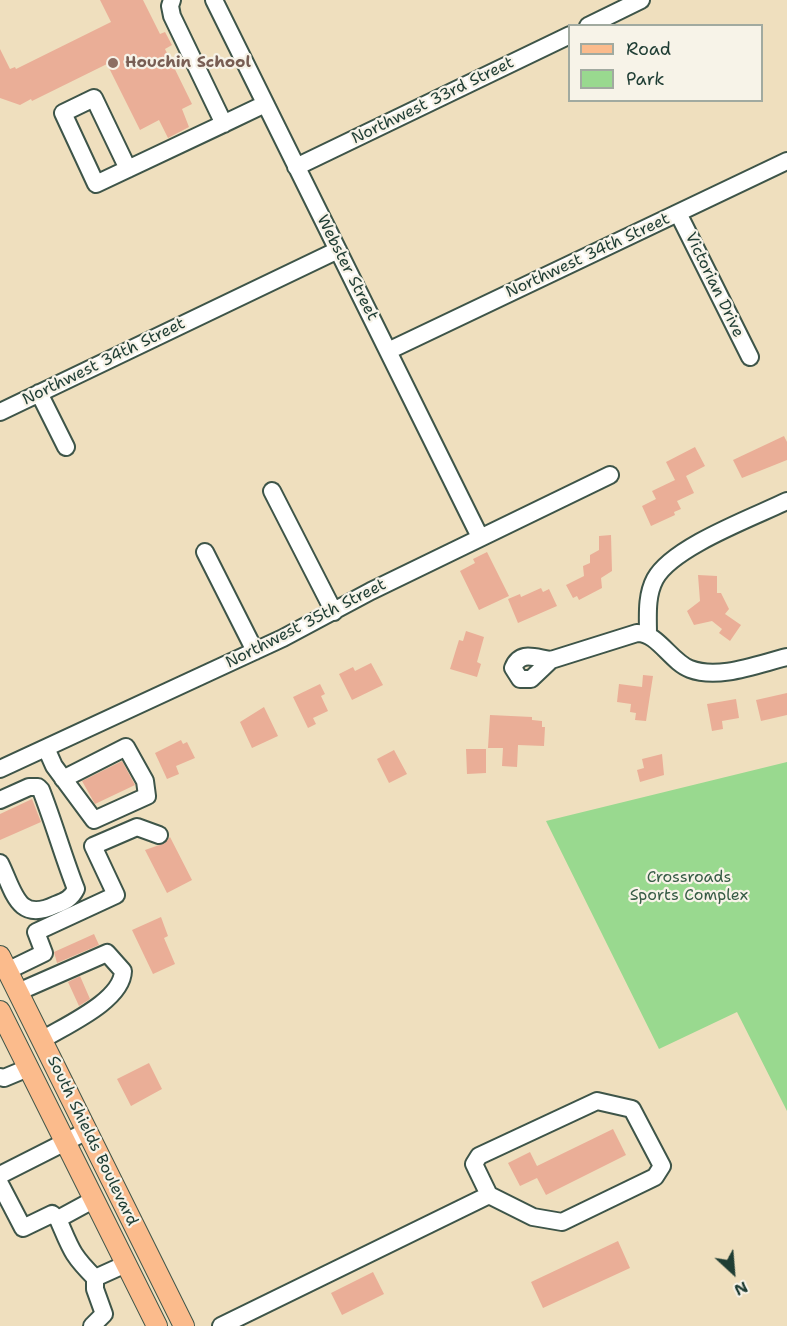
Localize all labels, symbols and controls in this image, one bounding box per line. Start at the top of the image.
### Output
legend [568,24,763,102]
text: Road [626,37,671,61]
place label: Houchin School [125,53,251,73]
street label: Northwest 33rd Street [349,53,517,149]
marker: Houchin School [106,56,120,70]
text: Park [626,67,665,91]
street label: Northwest 34th Street [503,210,673,302]
street label: Webster Street [312,212,382,324]
street label: Victorian Drive [680,229,748,341]
street label: Northwest 34th Street [20,314,188,410]
street label: Northwest 35th Street [223,575,389,673]
park label: Crossroads Sports Complex [630,868,748,906]
street label: South Shields Boulevard [42,1053,142,1229]
north arrow [703,1242,763,1302]
text: N [731,1276,751,1301]

